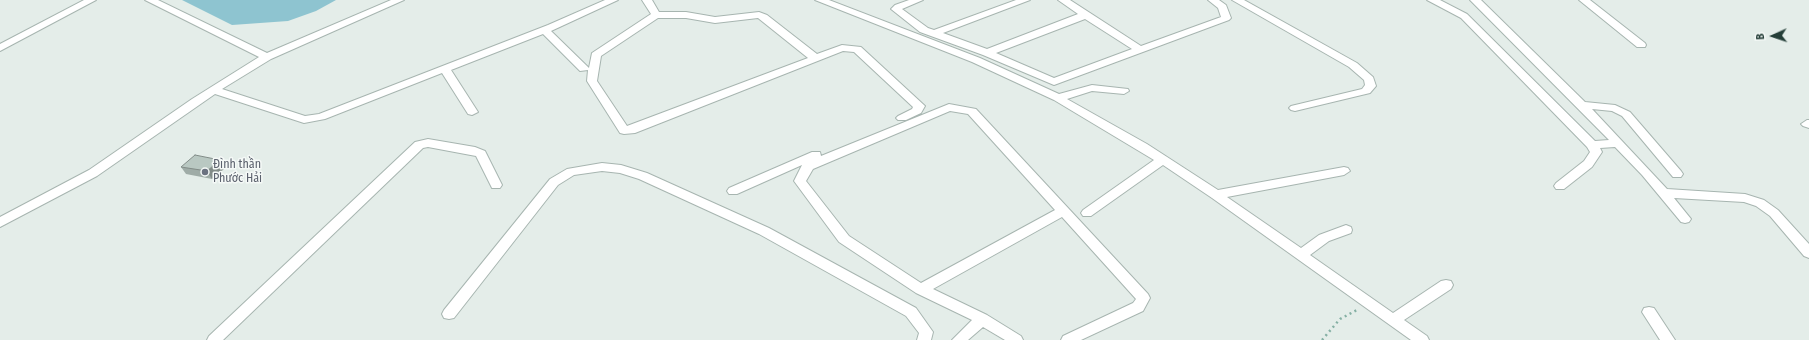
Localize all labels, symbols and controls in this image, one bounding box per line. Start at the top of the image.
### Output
north arrow [1753,16,1793,56]
text: B [1754,33,1767,40]
place label: Đình thần Phước Hải [213,158,262,186]
marker: Đình thần Phước Hải [200,167,210,177]

